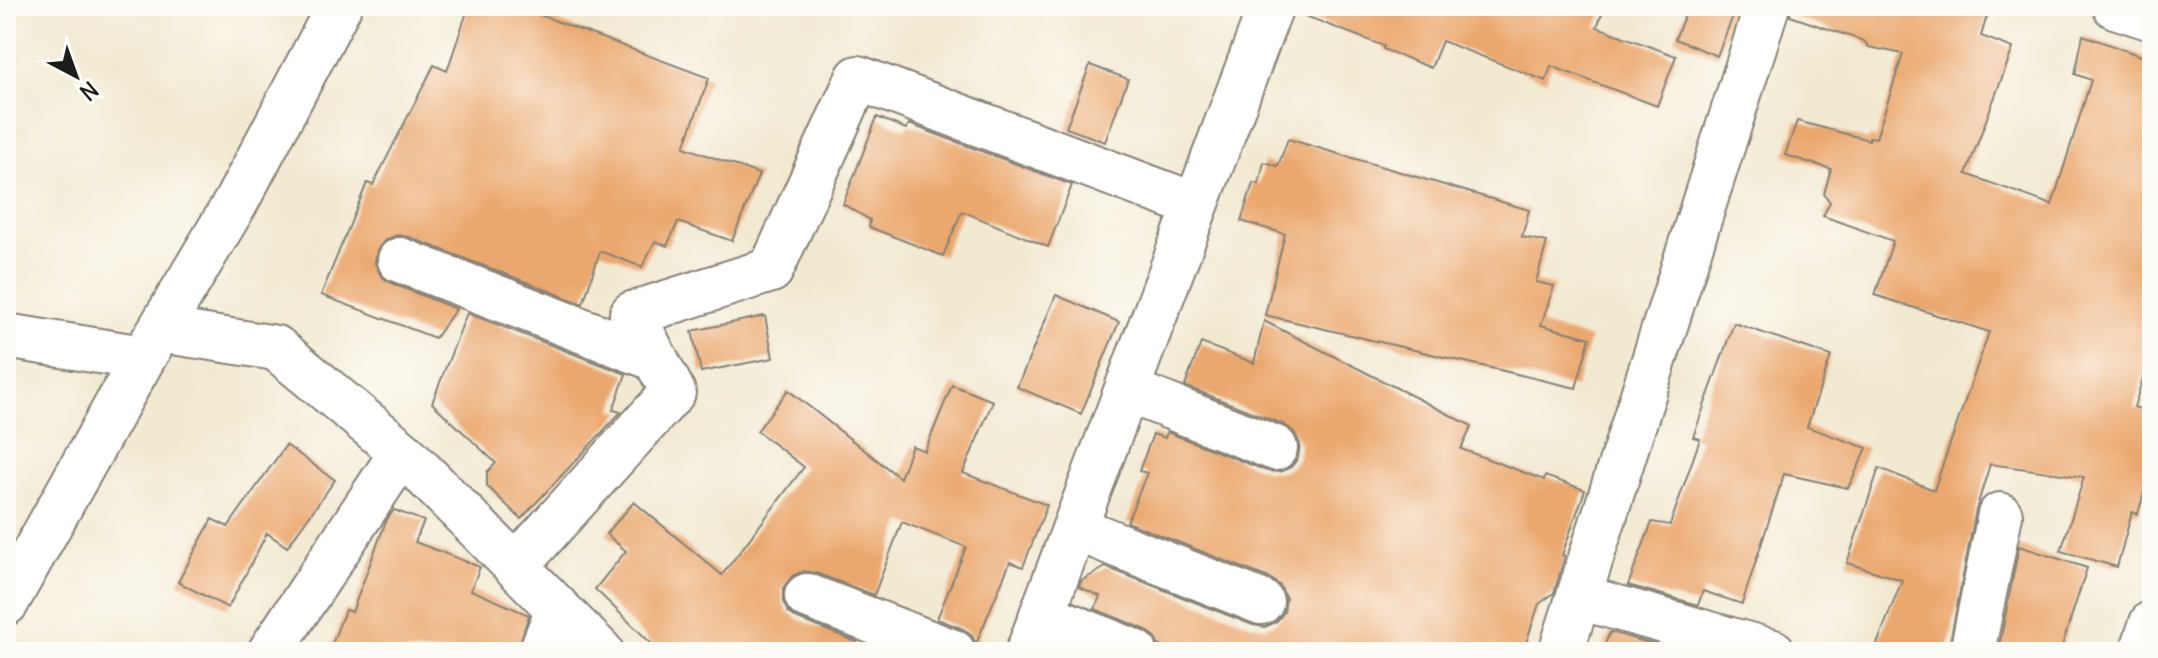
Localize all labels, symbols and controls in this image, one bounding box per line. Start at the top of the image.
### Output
north arrow [36,36,116,116]
text: N [74,76,104,107]

